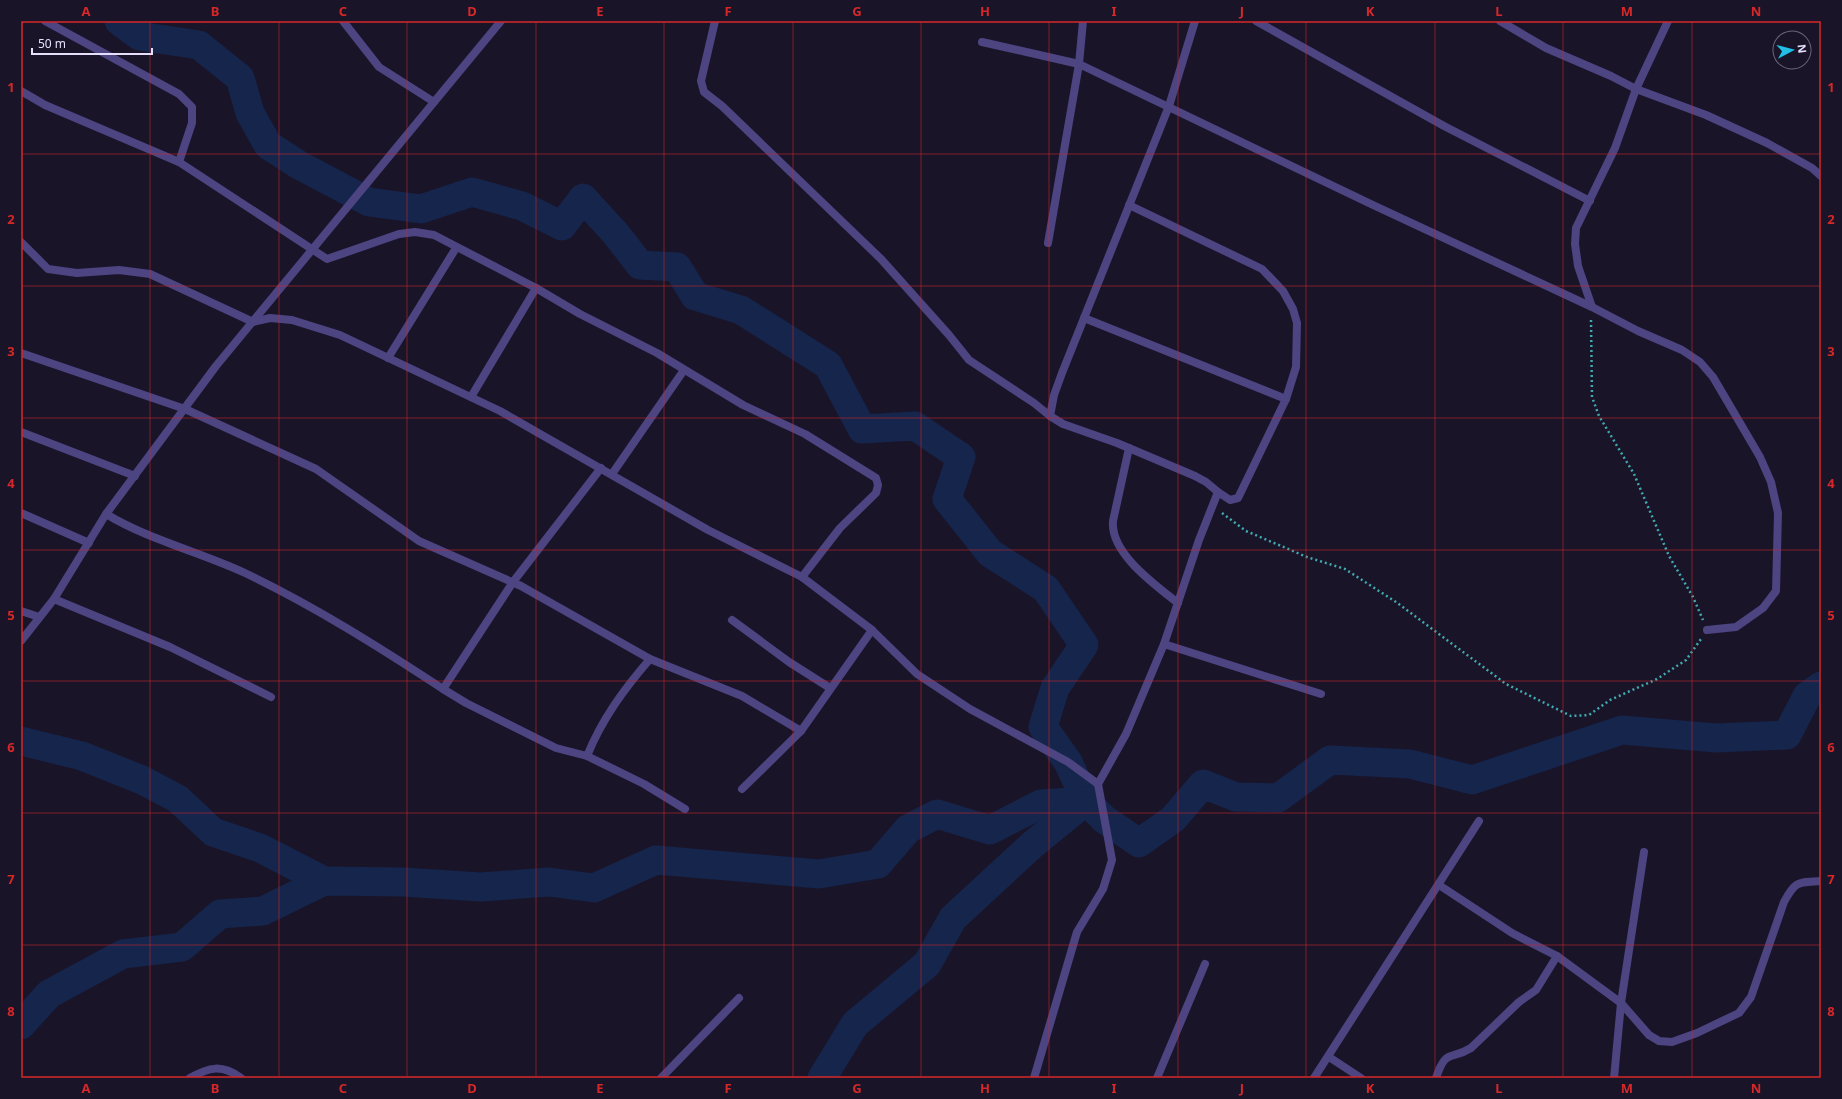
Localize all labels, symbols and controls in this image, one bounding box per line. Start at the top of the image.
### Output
text: A [82,2,91,20]
text: B [211,2,219,20]
text: C [339,2,347,20]
text: D [467,2,477,20]
text: E [596,2,604,20]
text: F [724,2,732,20]
text: G [852,2,862,20]
text: H [980,2,990,20]
text: I [1111,2,1117,20]
text: J [1239,2,1244,20]
text: K [1366,2,1375,20]
text: L [1495,2,1503,20]
text: M [1621,2,1633,20]
text: N [1751,2,1761,20]
scale bar [32,30,152,56]
north arrow [1772,30,1812,70]
text: 50 m [38,35,66,52]
text: N [1794,43,1810,54]
text: 1 [7,78,15,96]
text: 1 [1827,78,1835,96]
text: 2 [7,210,15,228]
text: 2 [1827,210,1835,228]
text: 3 [7,342,15,360]
text: 3 [1827,342,1835,360]
text: 4 [7,474,15,492]
text: 4 [1827,474,1835,492]
text: 5 [7,606,15,624]
text: 5 [1827,606,1835,624]
text: 6 [7,738,15,756]
text: 6 [1827,738,1835,756]
text: 7 [7,870,15,888]
text: 7 [1827,870,1835,888]
text: 8 [7,1002,15,1020]
text: 8 [1827,1002,1835,1020]
text: A [82,1079,91,1097]
text: B [211,1079,219,1097]
text: C [339,1079,347,1097]
text: D [467,1079,477,1097]
text: E [596,1079,604,1097]
text: F [724,1079,732,1097]
text: G [852,1079,862,1097]
text: H [980,1079,990,1097]
text: I [1111,1079,1117,1097]
text: J [1239,1079,1244,1097]
text: K [1366,1079,1375,1097]
text: L [1495,1079,1503,1097]
text: M [1621,1079,1633,1097]
text: N [1751,1079,1761,1097]

